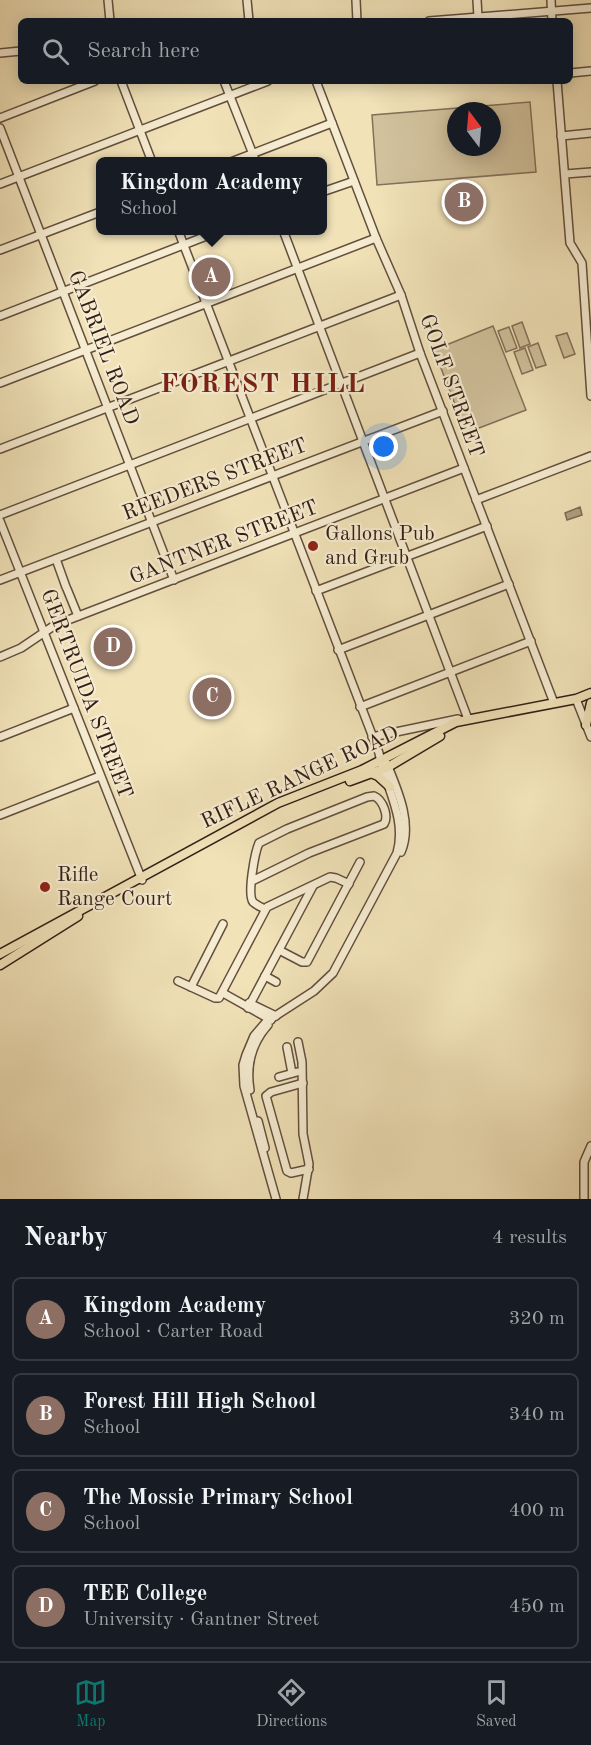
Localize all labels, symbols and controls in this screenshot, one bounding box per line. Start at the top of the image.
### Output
search box [18,18,573,84]
icon: search [39,35,72,68]
text: Search here [87,40,200,62]
north arrow [447,102,501,156]
popup [96,157,327,235]
text: Kingdom Academy [120,172,303,194]
pin: B [444,180,484,224]
text: School [120,199,177,219]
pin: A [192,254,230,300]
street label: GABRIEL ROAD [64,268,142,428]
street label: GOLF STREET [415,311,487,461]
district label: FOREST HILL [160,371,366,398]
your location [369,432,398,461]
street label: REEDERS STREET [120,435,310,525]
street label: GANTNER STREET [127,497,321,589]
place label: Gallons Pub and Grub [325,524,435,569]
marker: Gallons Pub and Grub [306,539,320,553]
street label: GERTRUIDA STREET [34,586,138,802]
pin: D [94,624,132,670]
pin: C [192,674,232,720]
street label: RIFLE RANGE ROAD [198,723,402,833]
place label: Rifle Range Court [57,865,172,910]
marker: Rifle Range Court [38,880,52,894]
text: Nearby [24,1225,108,1251]
text: 4 results [492,1228,567,1248]
text: Kingdom Academy [83,1295,266,1317]
text: A [38,1309,53,1329]
text: 320 m [509,1309,565,1329]
text: School · Carter Road [83,1322,263,1342]
text: Forest Hill High School [83,1391,316,1413]
text: B [38,1405,53,1425]
text: 340 m [509,1405,565,1425]
text: School [83,1418,140,1438]
text: The Mossie Primary School [83,1487,353,1509]
text: C [39,1501,52,1521]
text: 400 m [509,1501,565,1521]
text: School [83,1514,140,1534]
text: TEE College [83,1583,207,1605]
text: D [38,1597,53,1617]
text: 450 m [509,1597,565,1617]
text: University · Gantner Street [83,1610,319,1630]
tab: Map [74,1676,107,1732]
tab: Directions [256,1676,327,1732]
tab: Saved [476,1676,517,1732]

